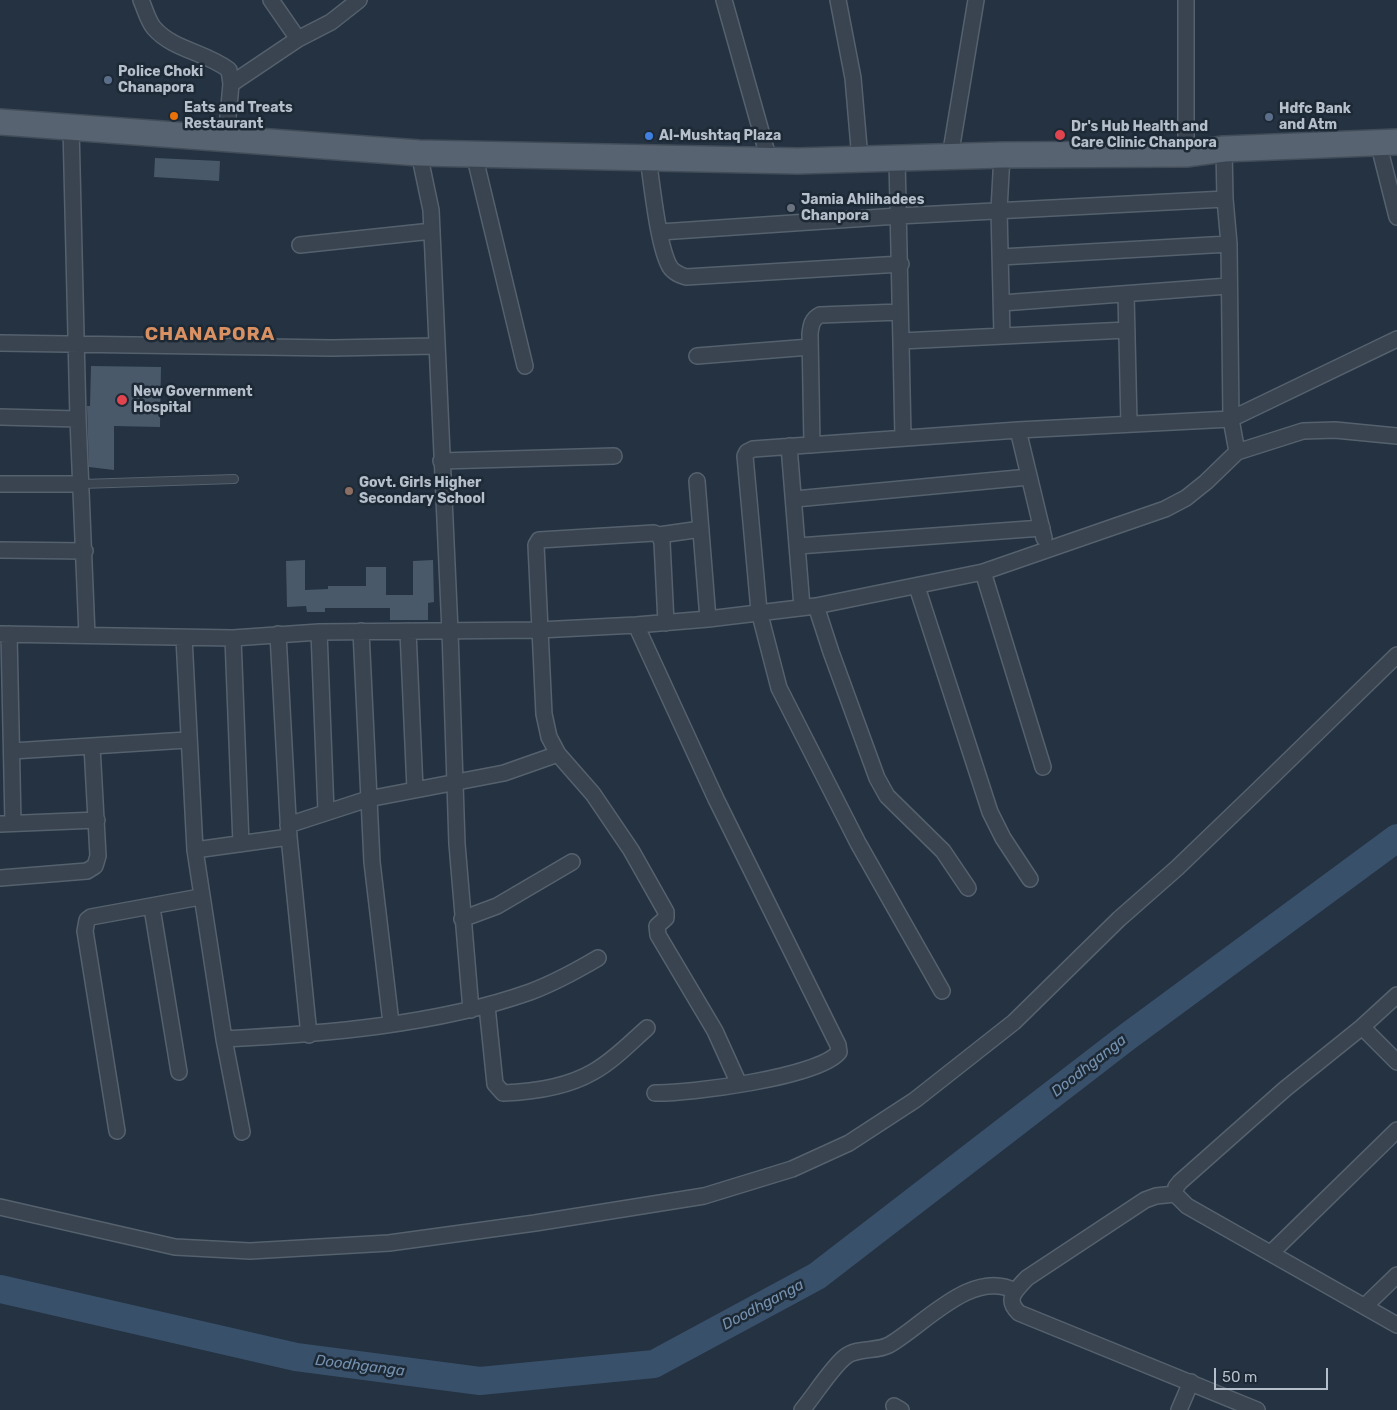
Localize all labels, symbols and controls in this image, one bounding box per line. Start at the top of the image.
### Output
place label: Police Choki Chanapora [118,64,203,96]
marker: Police Choki Chanapora [102,74,114,86]
place label: Eats and Treats Restaurant [184,100,293,132]
place label: Hdfc Bank and Atm [1279,101,1351,134]
marker: Eats and Treats Restaurant [168,110,180,122]
marker: Hdfc Bank and Atm [1263,111,1275,123]
place label: Dr's Hub Health and Care Clinic Chanpora [1071,119,1217,152]
place label: Al-Mushtaq Plaza [659,128,781,144]
marker: Dr's Hub Health and Care Clinic Chanpora [1053,128,1067,142]
marker: Al-Mushtaq Plaza [643,130,655,142]
place label: Jamia Ahlihadees Chanpora [801,192,924,224]
marker: Jamia Ahlihadees Chanpora [785,202,797,214]
district label: CHANAPORA [144,324,276,346]
place label: New Government Hospital [133,384,253,417]
marker: New Government Hospital [115,393,129,407]
place label: Govt. Girls Higher Secondary School [359,475,485,508]
marker: Govt. Girls Higher Secondary School [343,485,355,497]
water label: Doodhganga [1048,1031,1130,1101]
water label: Doodhganga [719,1276,807,1334]
water label: Doodhganga [314,1352,406,1380]
scale bar [1217,1358,1331,1390]
text: 50 m [1222,1368,1257,1386]

